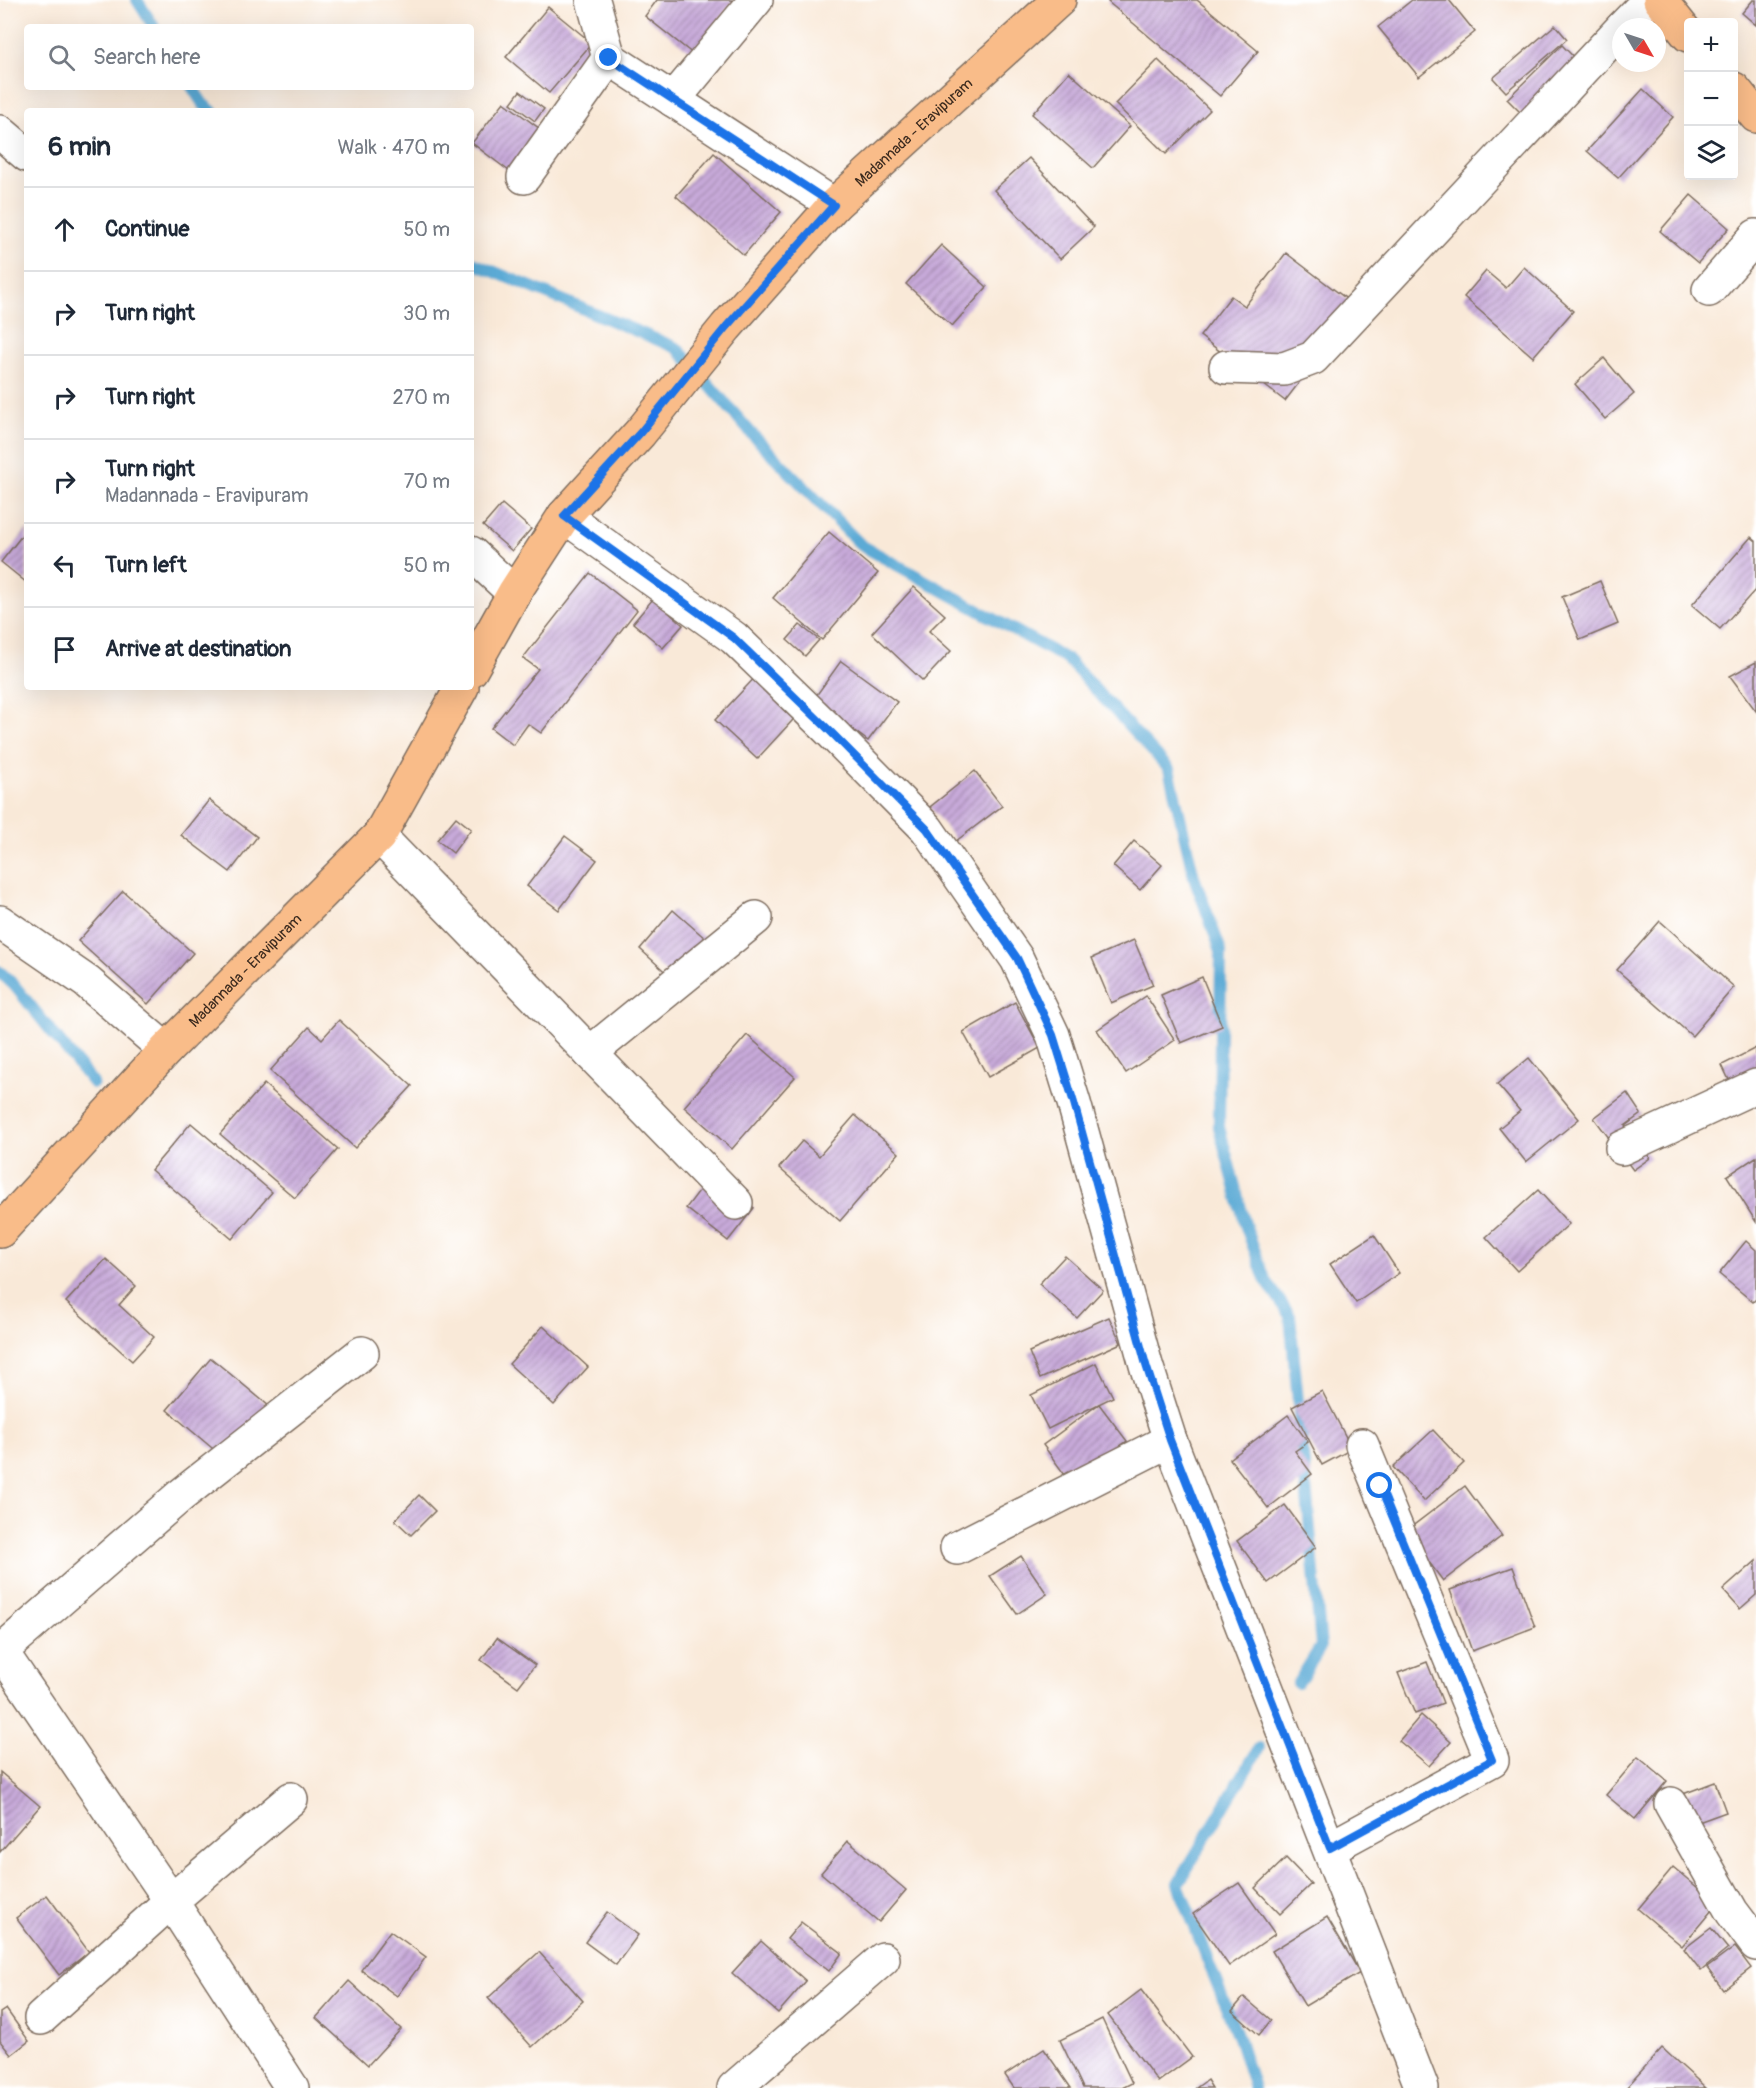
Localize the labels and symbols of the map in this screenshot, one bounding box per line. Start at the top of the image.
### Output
north arrow [1612,18,1666,72]
route end [595,44,621,70]
street label: Madannada - Eravipuram [851,74,977,191]
street label: Madannada - Eravipuram [185,910,306,1032]
route start [1366,1472,1392,1498]

